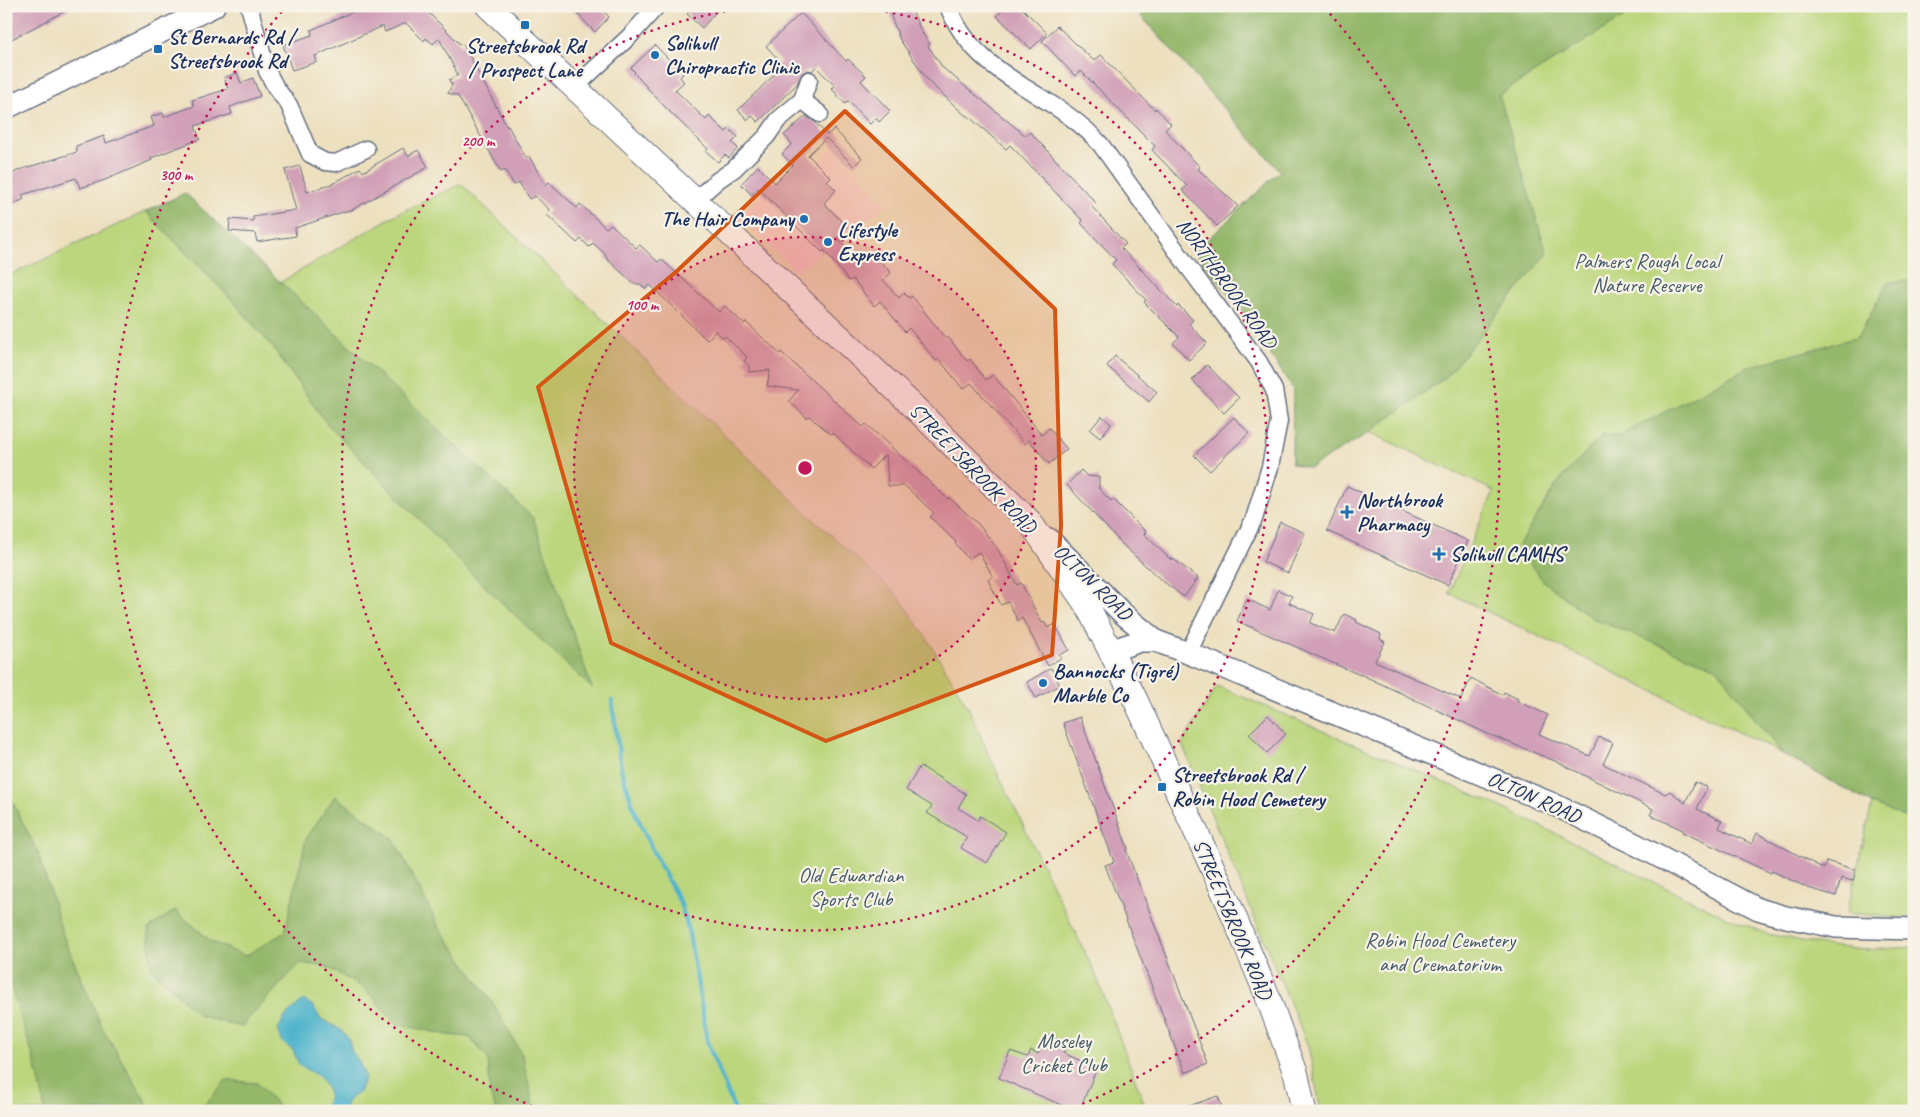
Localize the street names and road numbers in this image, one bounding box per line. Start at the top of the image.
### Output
street label: NORTHBROOK ROAD [1171,213,1284,355]
street label: STREETSBROOK ROAD [904,397,1043,540]
street label: OLTON ROAD [1048,538,1139,627]
street label: OLTON ROAD [1483,765,1586,830]
street label: STREETSBROOK ROAD [1187,835,1279,1005]

